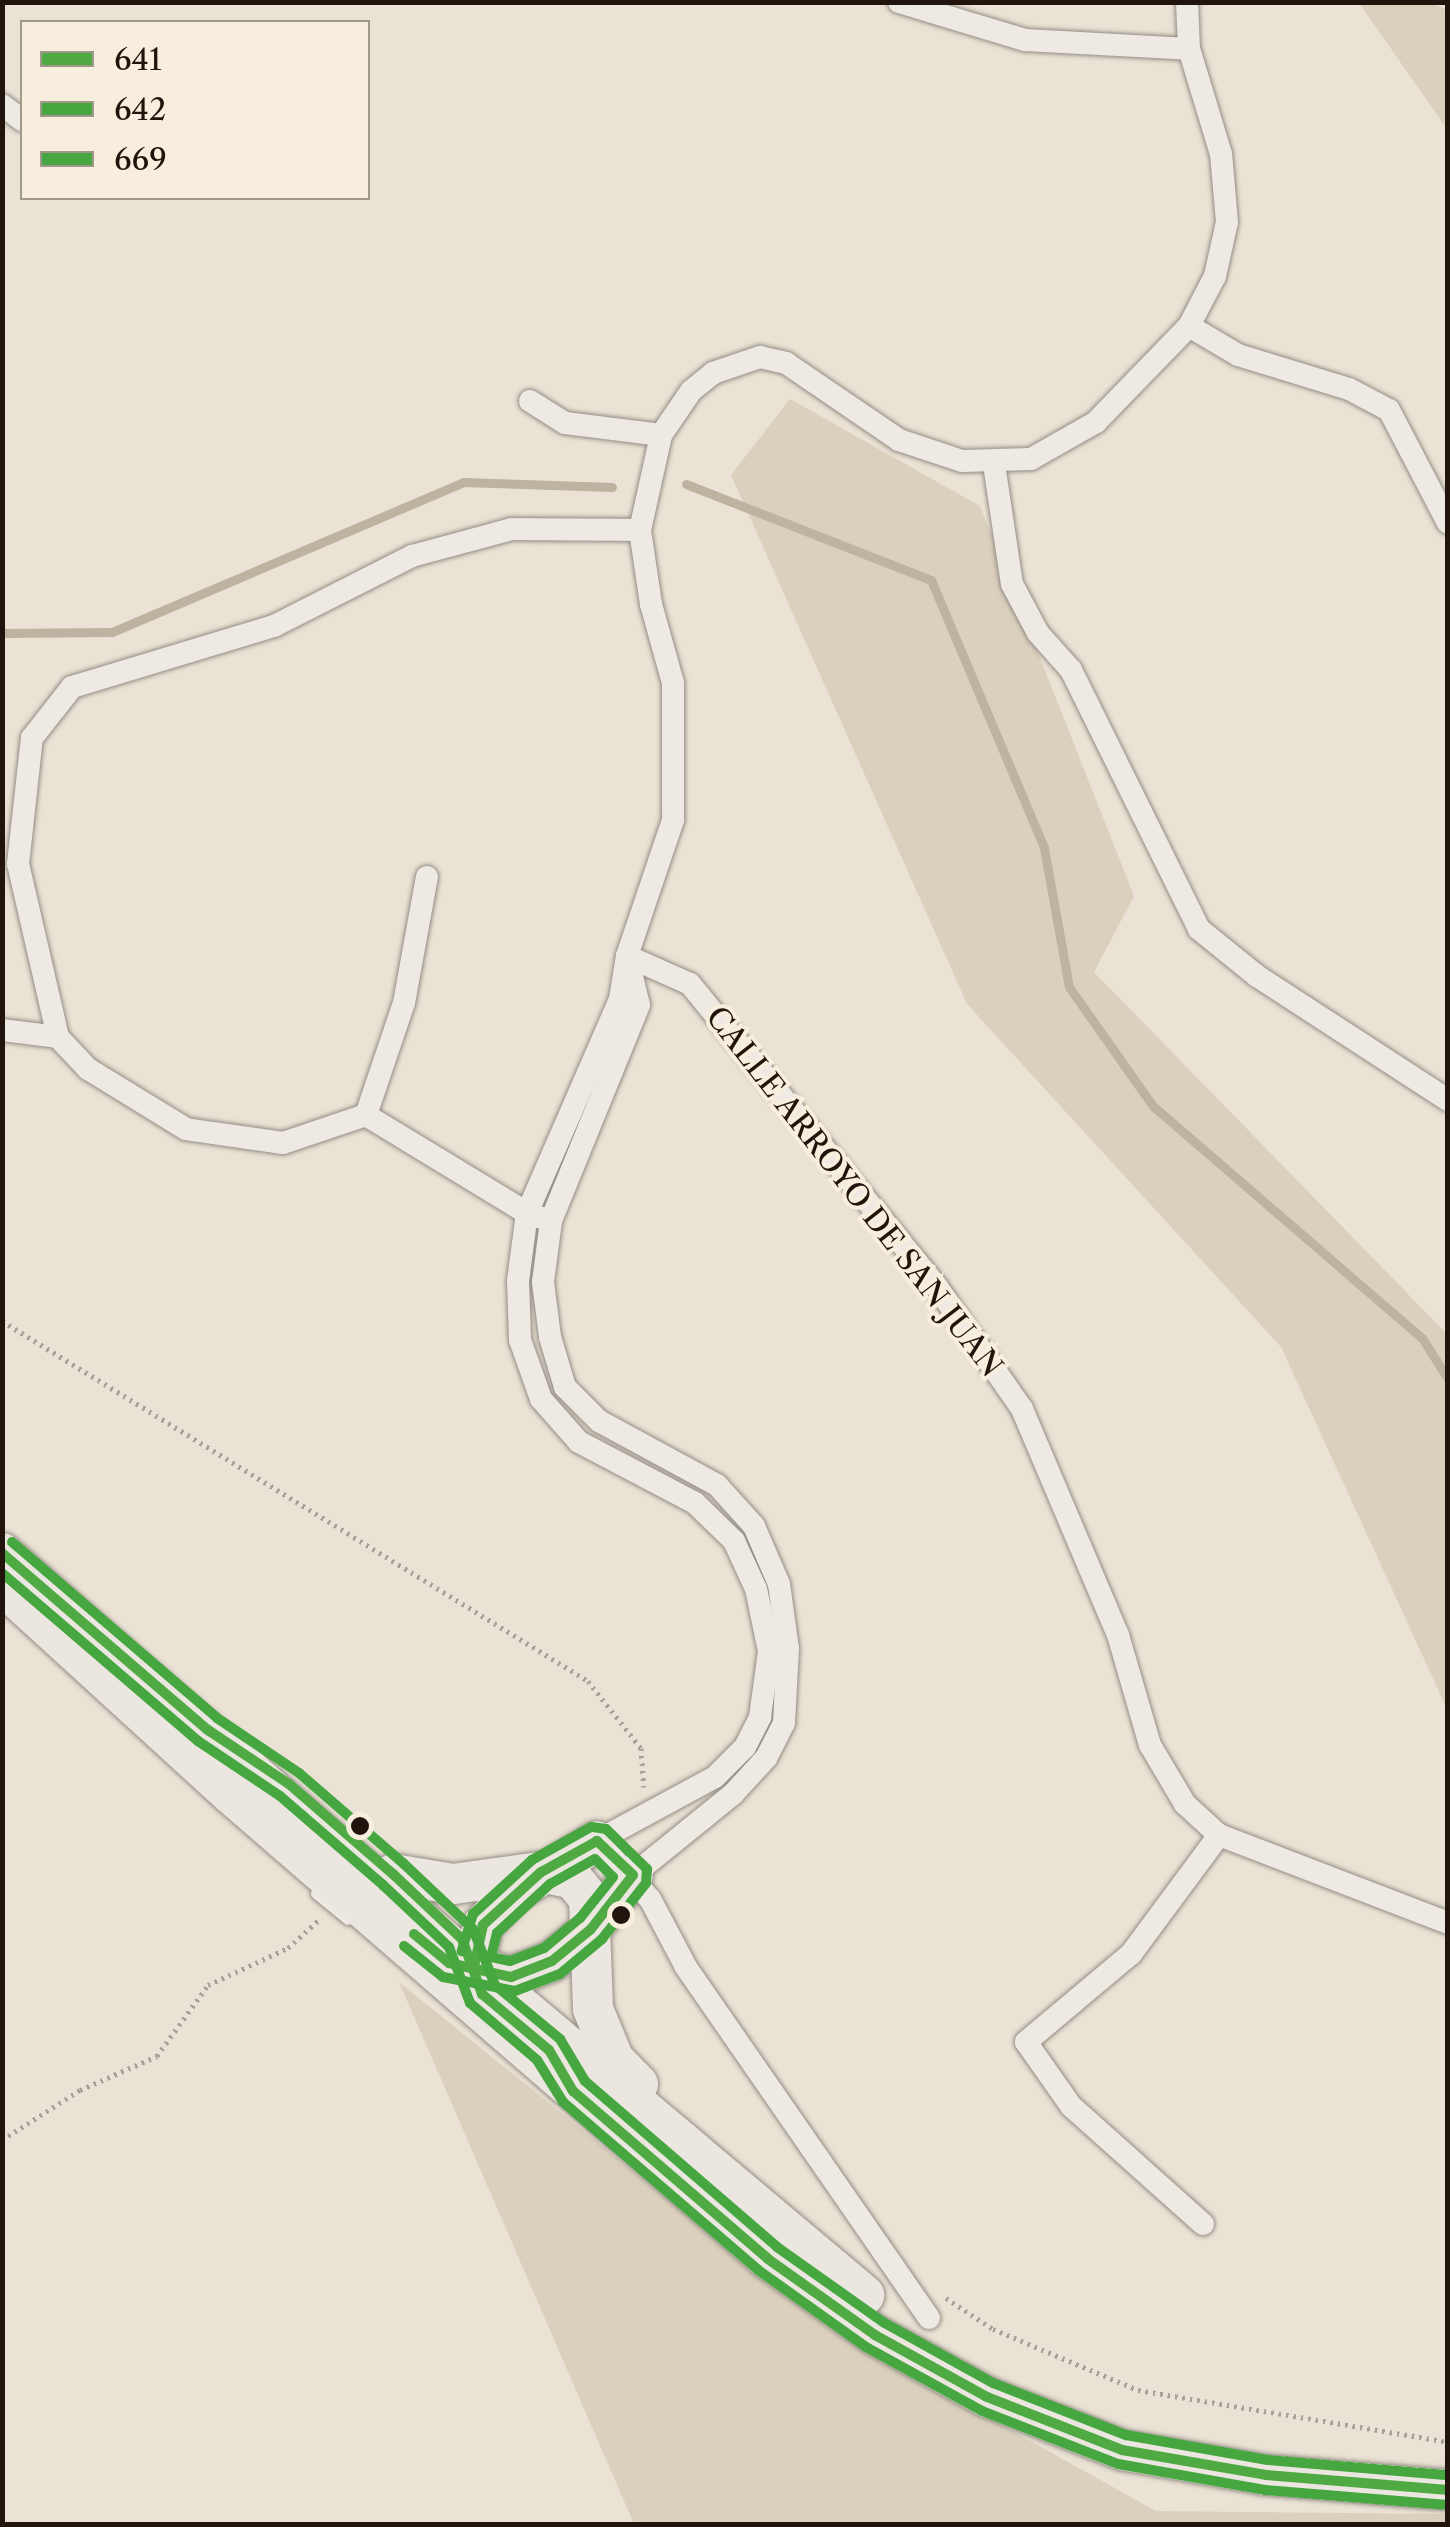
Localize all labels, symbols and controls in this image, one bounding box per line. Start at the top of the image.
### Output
legend [20,20,370,200]
text: 641 [114,41,162,78]
text: 642 [114,91,166,128]
text: 669 [114,141,167,178]
street label: CALLE ARROYO DE SAN JUAN [698,999,1010,1385]
unlabelled marker [350,1816,370,1836]
unlabelled marker [611,1905,631,1925]

